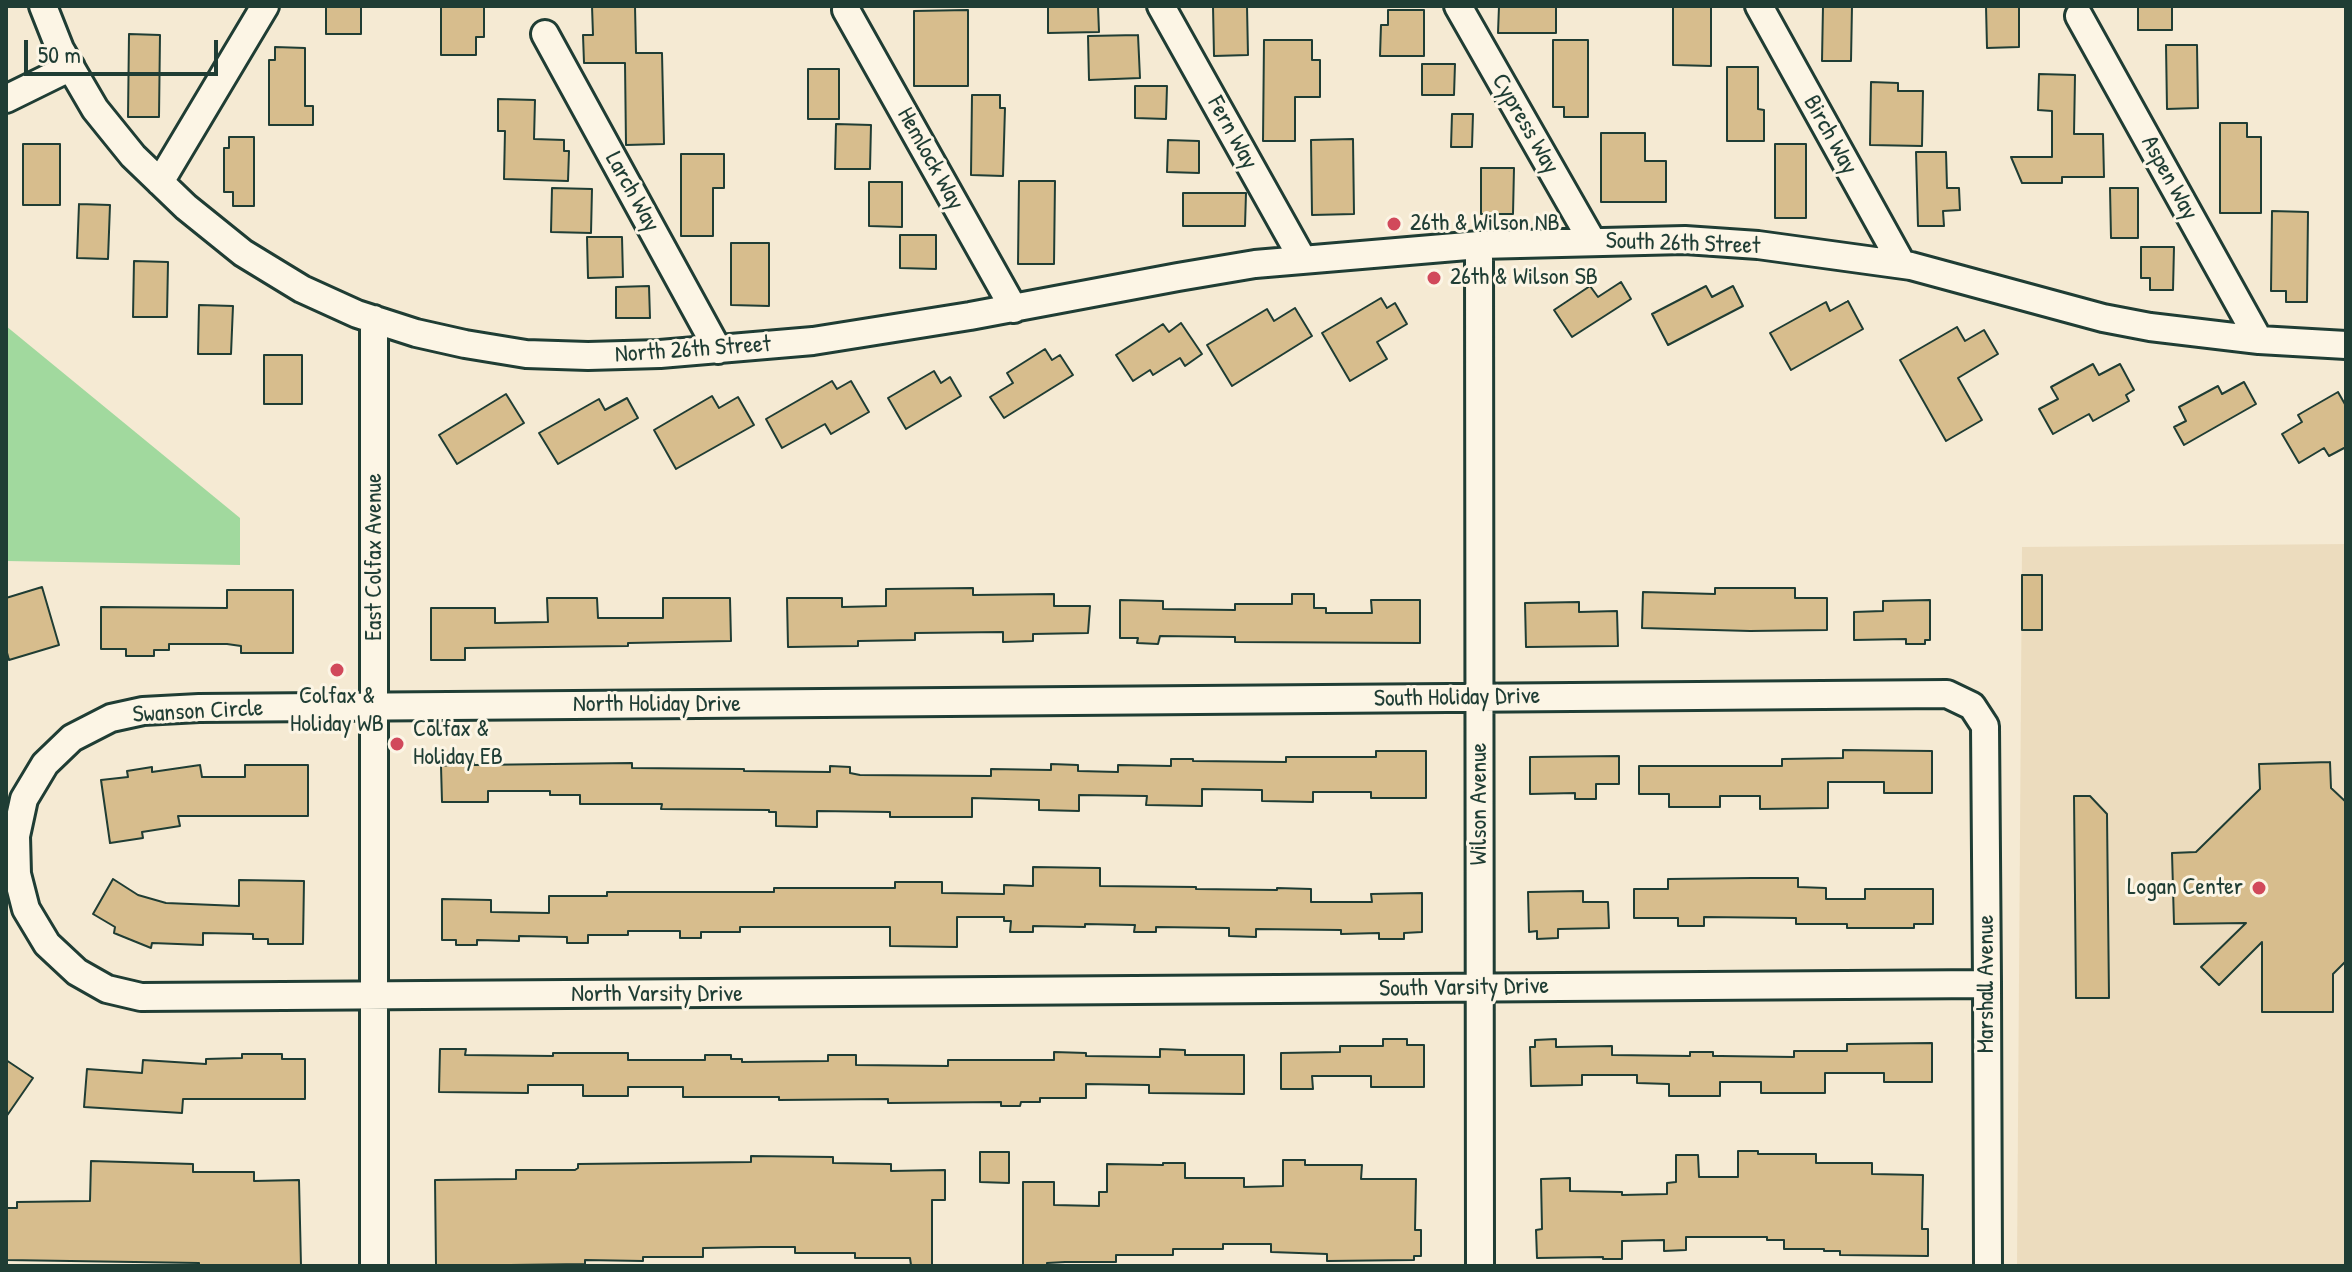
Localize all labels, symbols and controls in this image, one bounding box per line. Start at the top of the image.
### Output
scale bar [28,24,222,74]
text: 50 m [38,38,81,70]
street label: Cypress Way [1485,69,1565,179]
street label: Birch Way [1797,90,1863,180]
street label: Fern Way [1200,92,1264,174]
street label: Hemlock Way [890,103,970,215]
street label: Aspen Way [2134,131,2204,225]
street label: Larch Way [598,147,666,237]
place label: 26th & Wilson NB [1410,210,1560,238]
marker: 26th & Wilson NB [1385,215,1403,233]
street label: South 26th Street [1605,227,1761,261]
place label: 26th & Wilson SB [1450,264,1598,292]
marker: 26th & Wilson SB [1425,269,1443,287]
street label: North 26th Street [614,330,772,370]
street label: East Colfax Avenue [361,473,389,641]
marker: Colfax & Holiday WB [328,661,346,679]
street label: South Holiday Drive [1374,682,1540,714]
place label: Colfax & Holiday WB [290,683,384,739]
street label: North Holiday Drive [573,691,741,719]
street label: Swanson Circle [132,694,264,730]
place label: Colfax & Holiday EB [413,716,503,772]
marker: Colfax & Holiday EB [388,735,406,753]
street label: Wilson Avenue [1466,743,1494,865]
place label: Logan Center [2127,874,2243,902]
marker: Logan Center [2250,879,2268,897]
street label: Marshall Avenue [1973,915,2001,1053]
street label: South Varsity Drive [1379,972,1549,1004]
street label: North Varsity Drive [571,981,743,1009]

